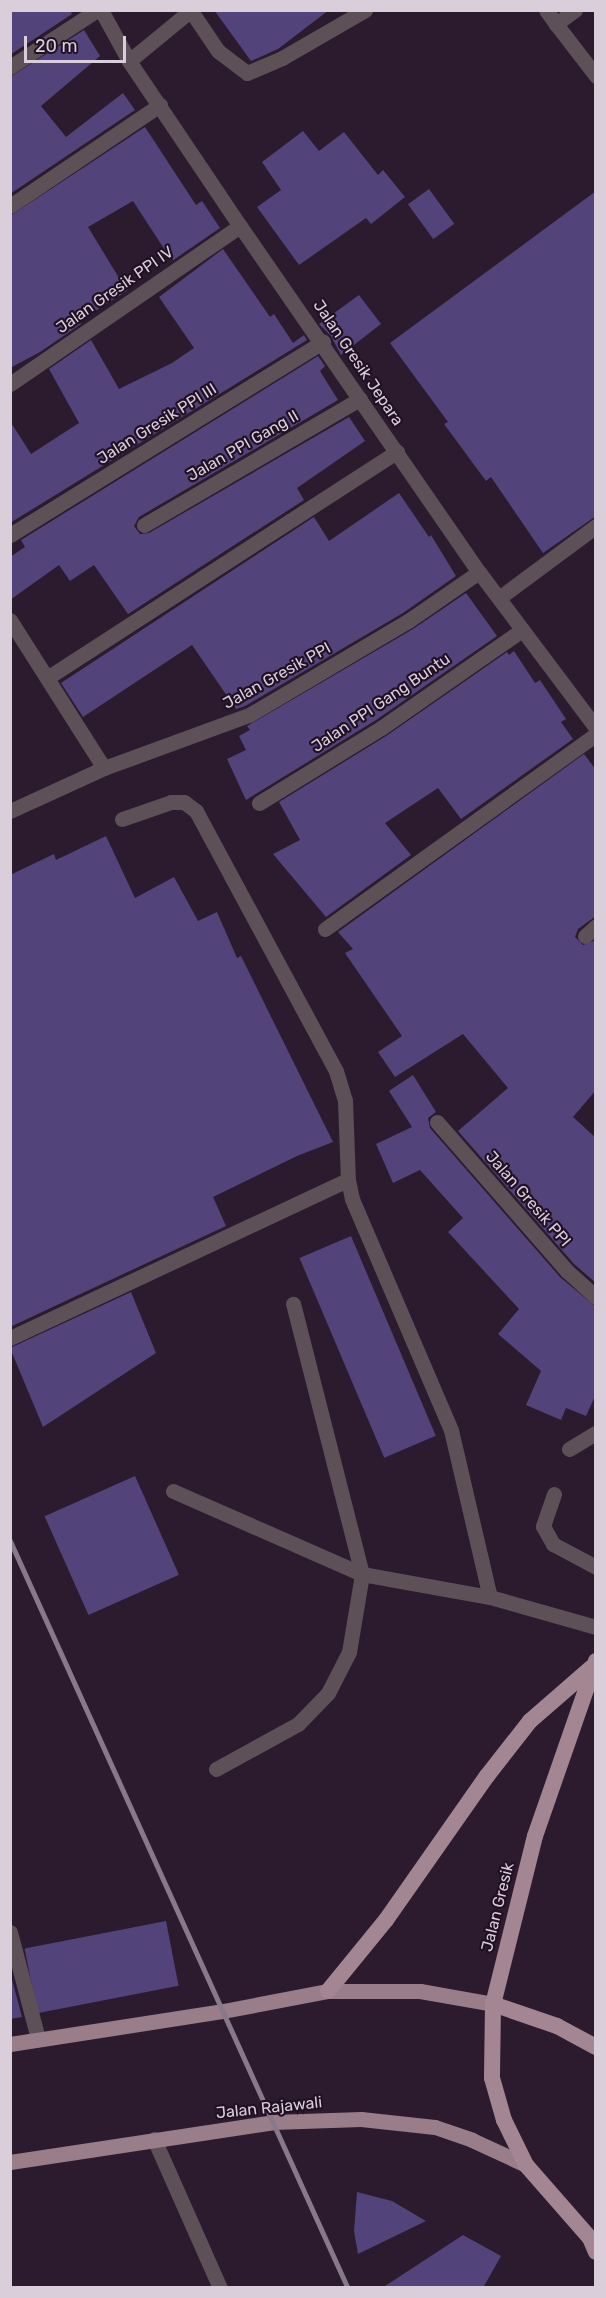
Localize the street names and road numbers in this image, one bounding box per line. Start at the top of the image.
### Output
street label: Jalan Gresik PPI IV [53,242,177,338]
street label: Jalan Gresik Jepara [309,296,407,430]
street label: Jalan Gresik PPI III [94,380,220,468]
street label: Jalan PPI Gang II [184,406,302,486]
street label: Jalan Gresik PPI [220,638,334,714]
street label: Jalan PPI Gang Buntu [308,650,454,756]
street label: Jalan Gresik PPI [481,1147,575,1251]
street label: Jalan Gresik [478,1860,518,1954]
street label: Jalan Rajawali [215,2093,323,2123]

